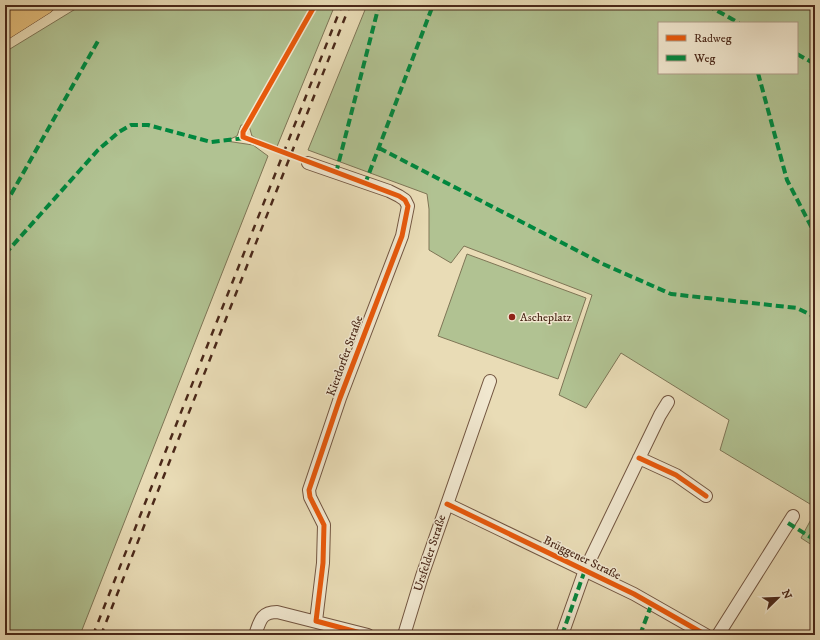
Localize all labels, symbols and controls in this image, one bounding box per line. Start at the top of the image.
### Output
legend [658,22,798,74]
text: Radweg [694,31,732,46]
text: Weg [693,51,715,66]
place label: Ascheplatz [520,310,572,325]
marker: Ascheplatz [507,312,517,322]
street label: Kierdorfer Straße [323,314,367,398]
street label: Ursfelder Straße [411,513,449,593]
street label: Brüggener Straße [541,533,623,583]
north arrow [758,578,798,618]
text: N [778,588,794,601]

